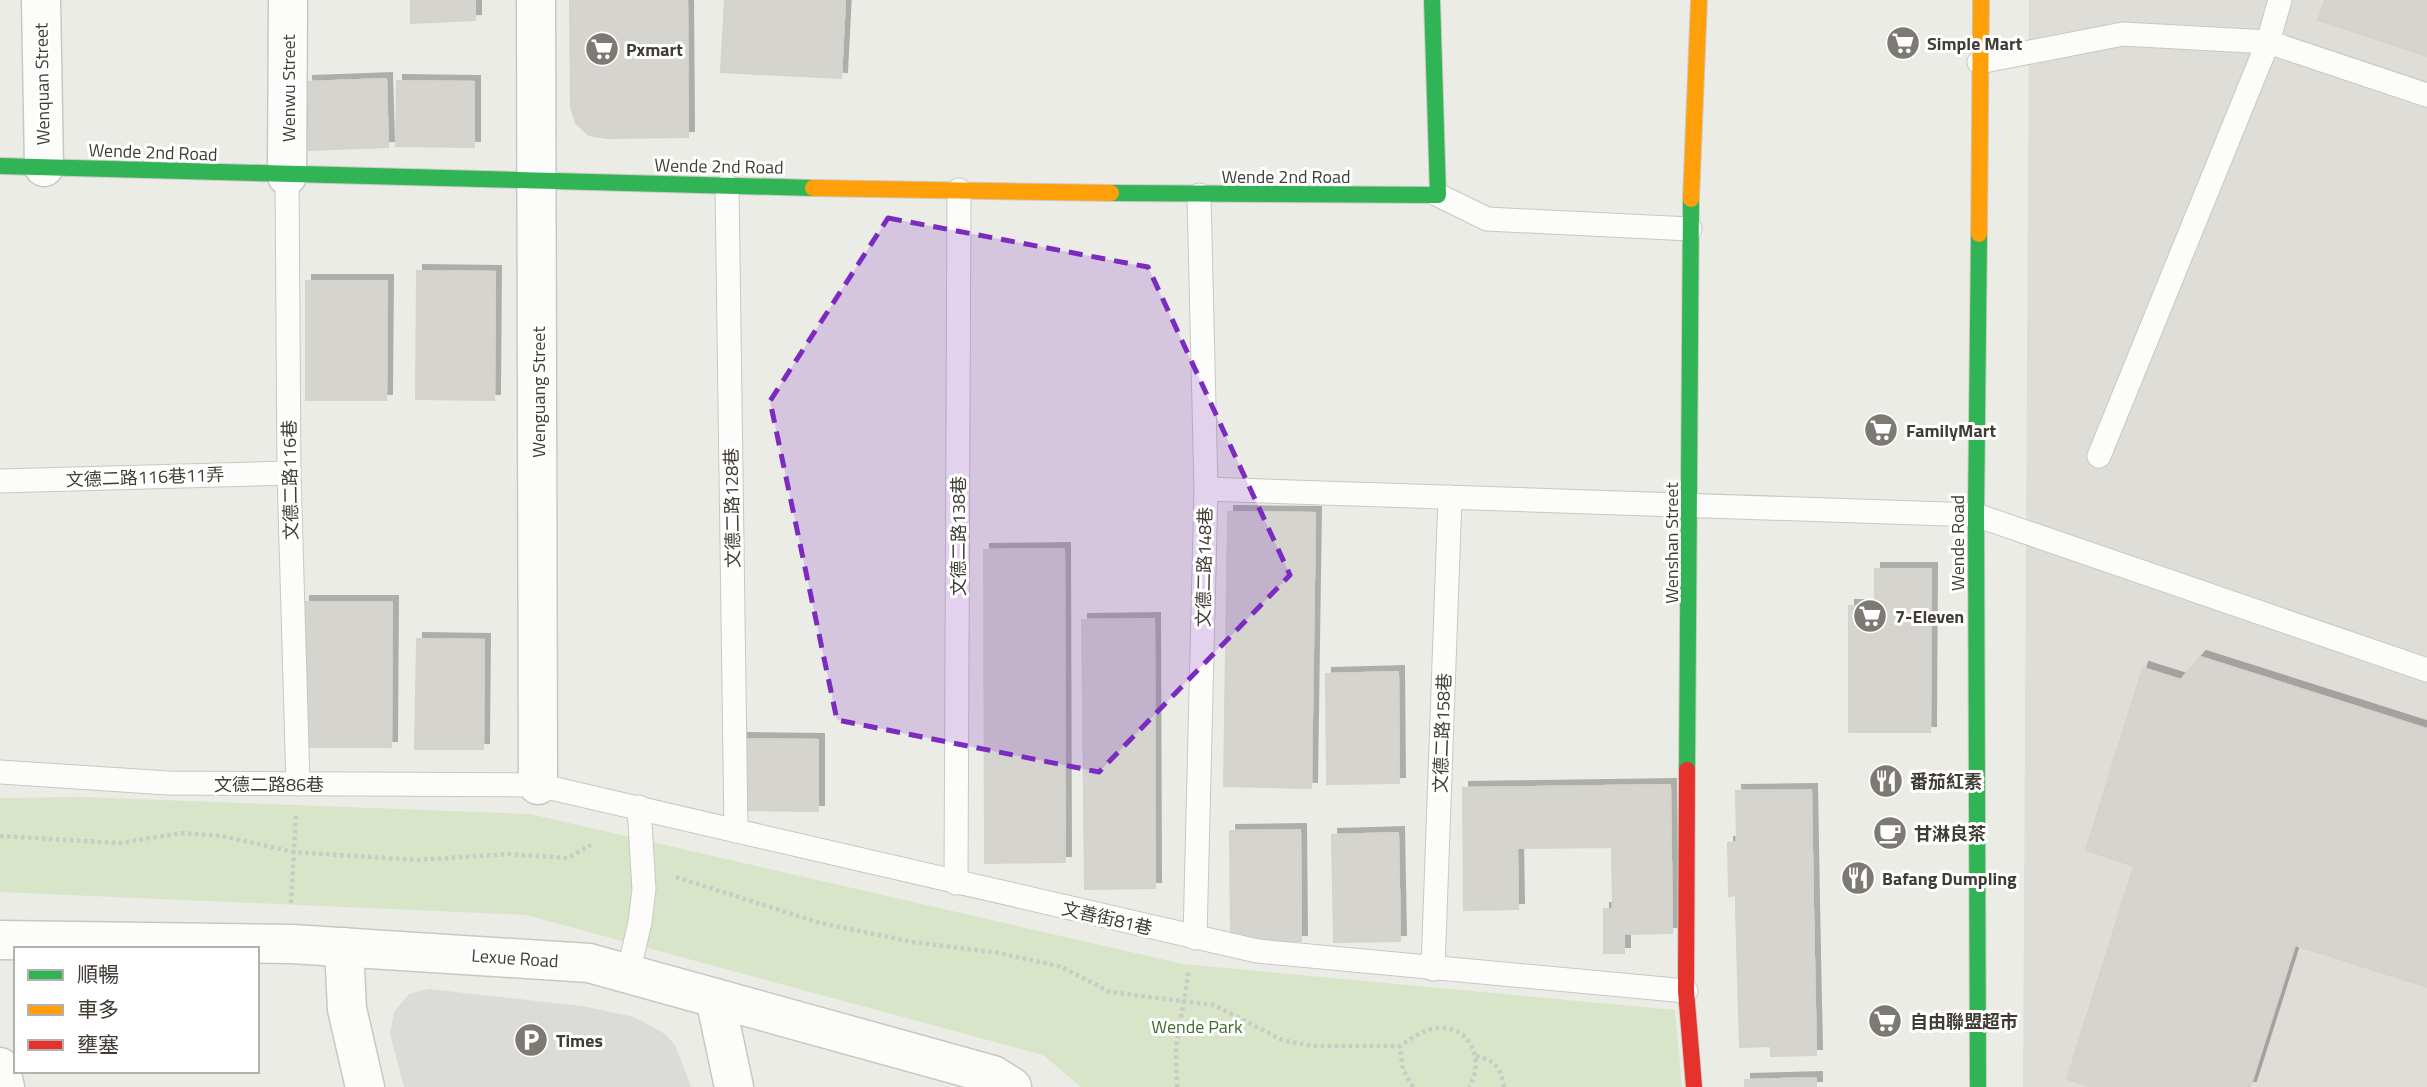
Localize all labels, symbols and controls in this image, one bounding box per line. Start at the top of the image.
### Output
street label: Wenquan Street [27,22,57,145]
supermarket icon: Simple Mart [1884,24,1922,62]
supermarket icon: Pxmart [583,30,621,68]
place label: Simple Mart [1927,30,2023,57]
street label: Wenwu Street [275,33,302,142]
place label: Pxmart [626,36,683,63]
street label: Wende 2nd Road [88,136,218,168]
street label: Wende 2nd Road [654,151,784,181]
street label: Wende 2nd Road [1221,163,1351,190]
street label: Wenguang Street [525,326,552,458]
supermarket icon: FamilyMart [1862,411,1900,449]
place label: FamilyMart [1906,417,1996,444]
street label: 文德二路116巷 [275,420,305,540]
street label: 文德二路128巷 [717,448,747,568]
street label: 文德二路116巷11弄 [65,461,225,493]
street label: 文德二路138巷 [945,476,972,596]
street label: Wenshan Street [1658,482,1685,604]
street label: Wende Road [1944,495,1971,591]
street label: 文德二路148巷 [1189,507,1219,627]
supermarket icon: 7-Eleven [1851,597,1889,635]
place label: 7-Eleven [1895,603,1964,630]
street label: 文德二路158巷 [1426,672,1458,794]
restaurant icon: 番茄紅素 [1867,762,1905,800]
place label: 番茄紅素 [1910,768,1982,795]
street label: 文德二路86巷 [214,771,324,798]
cafe icon: 甘淋良茶 [1871,814,1909,852]
place label: 甘淋良茶 [1914,820,1986,847]
restaurant icon: Bafang Dumpling [1839,859,1877,897]
place label: Bafang Dumpling [1882,865,2017,892]
street label: 文善街81巷 [1059,894,1155,942]
street label: Lexue Road [471,941,559,975]
legend [14,947,259,1073]
text: 順暢 [77,958,119,990]
text: 車多 [77,993,119,1025]
supermarket icon: 自由聯盟超市 [1866,1002,1904,1040]
place label: 自由聯盟超市 [1910,1008,2018,1035]
park label: Wende Park [1151,1013,1243,1040]
parking icon: Times [512,1021,550,1059]
place label: Times [556,1027,603,1054]
text: 壅塞 [77,1028,119,1060]

